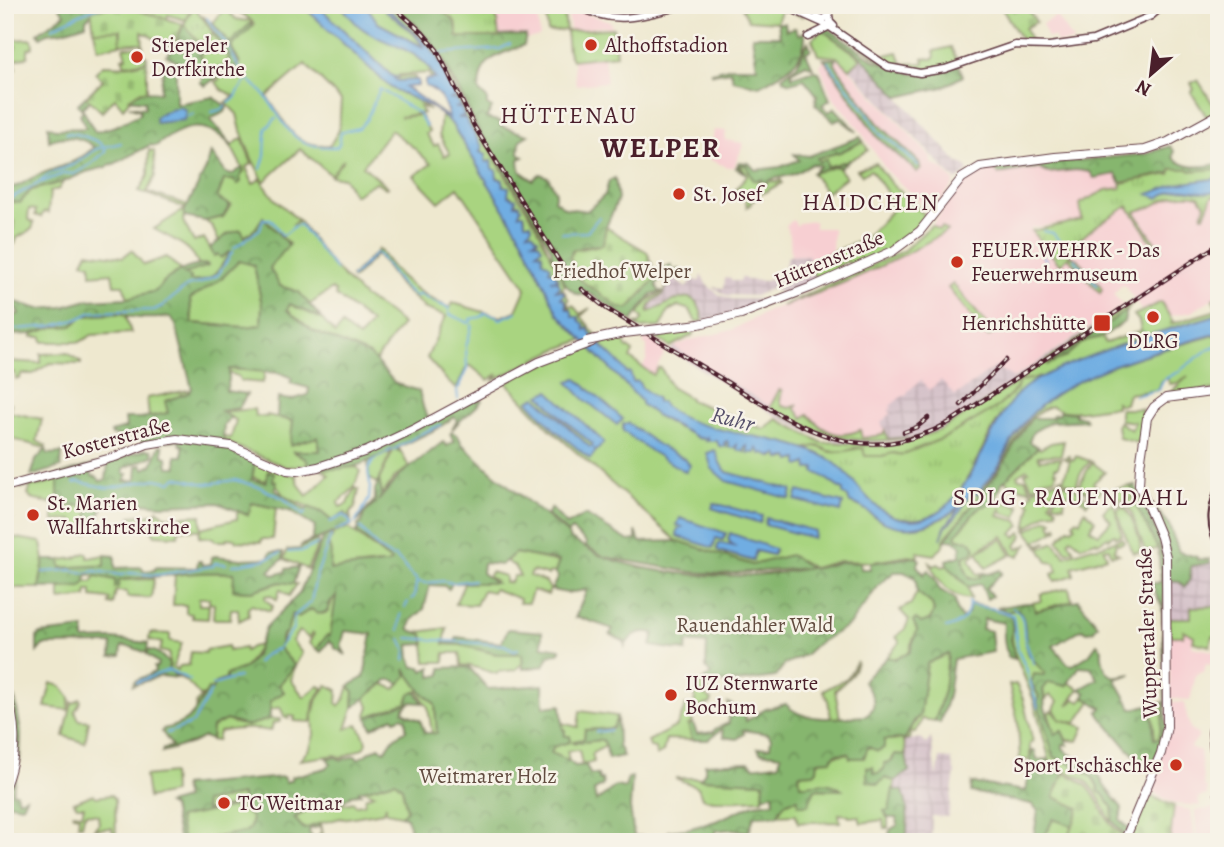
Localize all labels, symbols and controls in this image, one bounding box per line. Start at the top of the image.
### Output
place label: Stiepeler Dorfkirche [151,31,245,83]
place label: Althoffstadion [604,31,728,59]
marker: Althoffstadion [583,37,599,53]
north arrow [1116,38,1186,108]
marker: Stiepeler Dorfkirche [129,49,145,65]
text: N [1131,73,1156,103]
district label: HÜTTENAU [500,99,638,131]
district label: WELPER [600,129,721,167]
place label: St. Josef [693,180,766,208]
marker: St. Josef [671,186,687,202]
district label: HAIDCHEN [802,186,940,218]
street label: Hüttenstraße [770,223,888,295]
place label: FEUER.WEHRK - Das Feuerwehrmuseum [971,236,1160,288]
marker: FEUER.WEHRK - Das Feuerwehrmuseum [949,254,965,270]
park label: Friedhof Welper [553,257,691,285]
place label: Henrichshütte [961,309,1086,337]
marker: DLRG [1145,309,1161,325]
marker: Henrichshütte [1092,313,1112,333]
place label: DLRG [1127,327,1179,355]
water label: Ruhr [708,398,759,440]
street label: Kosterstraße [59,410,173,466]
district label: SDLG. RAUENDAHL [953,481,1189,513]
place label: St. Marien Wallfahrtskirche [46,489,190,541]
marker: St. Marien Wallfahrtskirche [25,507,41,523]
street label: Wuppertaler Straße [1130,547,1164,720]
park label: Rauendahler Wald [676,611,835,639]
place label: IUZ Sternwarte Bochum [685,669,818,721]
marker: IUZ Sternwarte Bochum [663,687,679,703]
place label: Sport Tschäschke [1013,751,1162,779]
marker: Sport Tschäschke [1168,757,1184,773]
park label: Weitmarer Holz [418,762,557,790]
place label: TC Weitmar [238,789,342,817]
marker: TC Weitmar [216,795,232,811]

